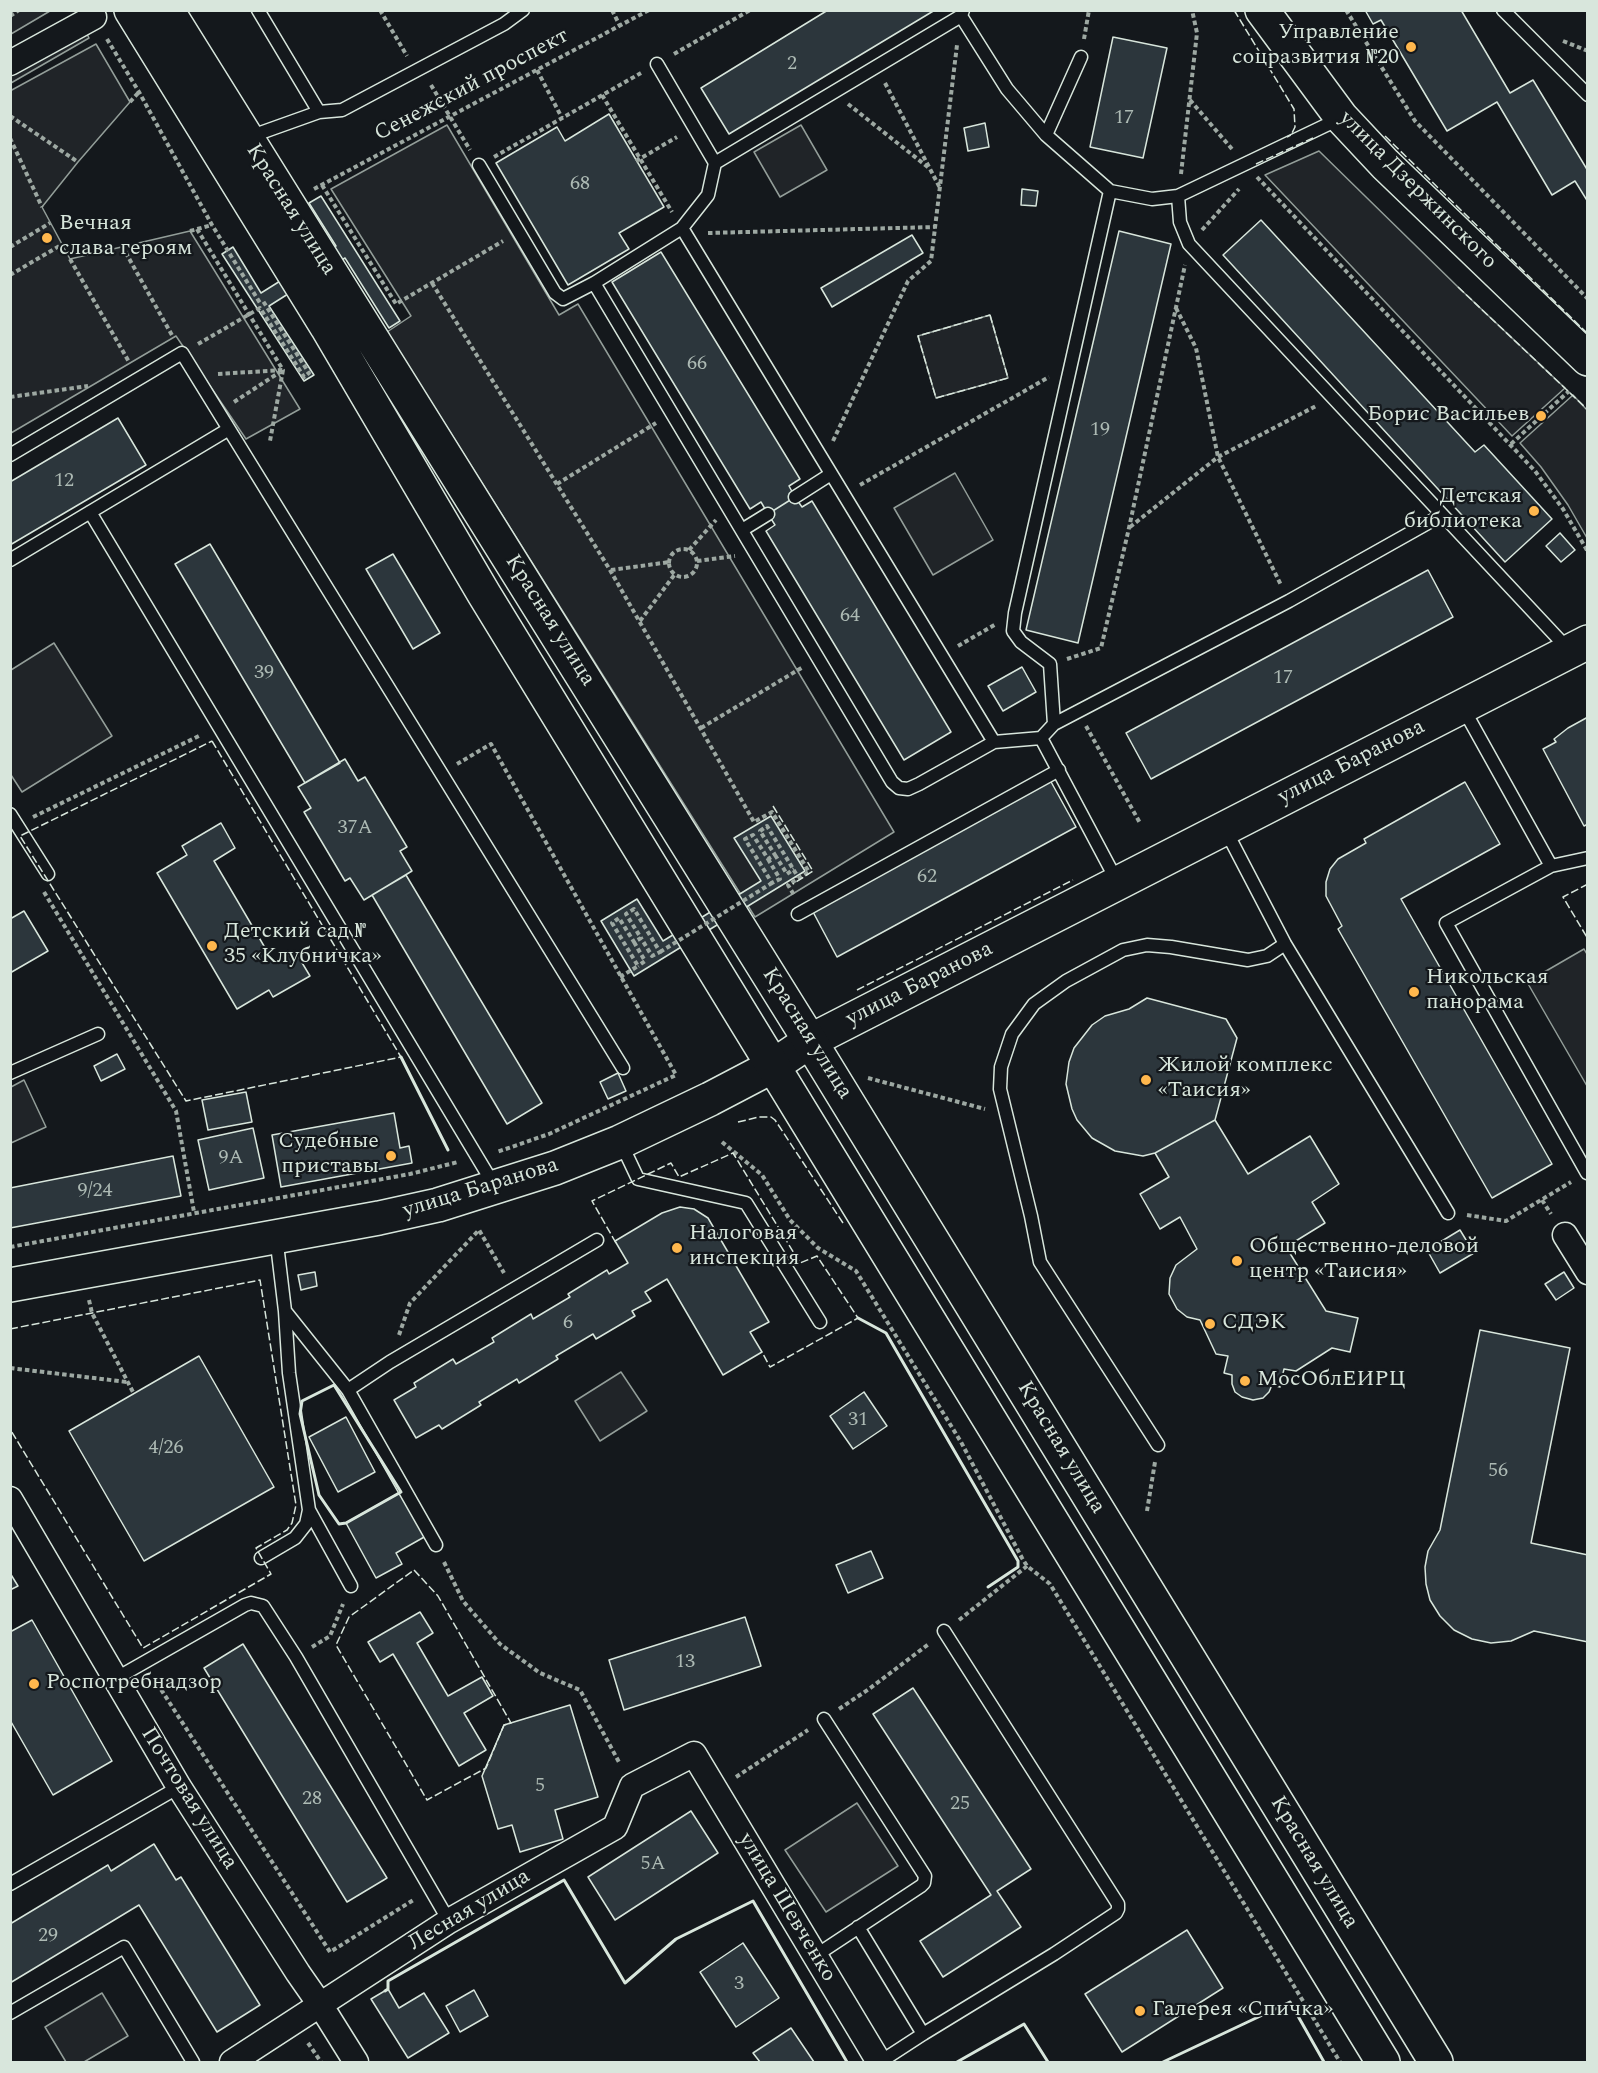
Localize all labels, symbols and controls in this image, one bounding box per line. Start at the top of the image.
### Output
place label: Управление соцразвития №20 [1232,21,1399,72]
street label: Сенежский проспект [370,24,574,148]
marker: Управление соцразвития №20 [1404,40,1418,54]
house number: 2 [787,53,797,77]
street label: улица Дзержинского [1332,106,1502,276]
house number: 17 [1114,107,1134,131]
street label: Красная улица [239,139,341,281]
house number: 68 [570,173,590,197]
place label: Вечная слава героям [59,212,192,264]
marker: Вечная слава героям [40,231,54,245]
house number: 66 [687,353,707,377]
place label: Борис Васильев [1367,403,1529,429]
marker: Борис Васильев [1534,409,1548,423]
house number: 19 [1090,419,1110,443]
house number: 12 [54,470,74,494]
place label: Детская библиотека [1404,485,1522,536]
marker: Детская библиотека [1527,504,1541,518]
street label: Красная улица [498,550,600,692]
house number: 64 [840,605,860,629]
house number: 39 [254,662,274,686]
house number: 17 [1273,667,1293,691]
street label: улица Баранова [1274,715,1430,811]
house number: 37А [338,817,372,841]
house number: 62 [917,866,937,890]
place label: Детский сад № 35 «Клубничка» [224,920,381,972]
street label: улица Баранова [842,937,998,1033]
marker: Детский сад № 35 «Клубничка» [205,939,219,953]
street label: Красная улица [755,963,857,1105]
place label: Никольская панорама [1426,966,1549,1017]
marker: Никольская панорама [1407,985,1421,999]
place label: Жилой комплекс «Таисия» [1158,1054,1333,1106]
marker: Жилой комплекс «Таисия» [1139,1073,1153,1087]
place label: Судебные приставы [278,1130,379,1182]
house number: 9А [219,1147,243,1171]
marker: Судебные приставы [384,1149,398,1163]
street label: улица Баранова [400,1153,562,1225]
house number: 9/24 [78,1180,112,1204]
place label: Налоговая инспекция [689,1222,799,1274]
place label: Общественно-деловой центр «Таисия» [1249,1235,1479,1286]
marker: Налоговая инспекция [670,1241,684,1255]
marker: Общественно-деловой центр «Таисия» [1230,1254,1244,1268]
place label: СДЭК [1222,1311,1286,1337]
house number: 6 [563,1312,573,1336]
marker: СДЭК [1203,1317,1217,1331]
place label: МосОблЕИРЦ [1257,1368,1406,1394]
marker: МосОблЕИРЦ [1238,1374,1252,1388]
street label: Красная улица [1010,1377,1110,1519]
house number: 31 [848,1409,868,1433]
house number: 4/26 [149,1437,183,1461]
house number: 56 [1488,1460,1508,1484]
house number: 13 [675,1651,695,1675]
place label: Роспотребнадзор [46,1671,222,1697]
marker: Роспотребнадзор [27,1677,41,1691]
street label: Почтовая улица [134,1723,242,1875]
house number: 5 [535,1775,545,1799]
house number: 28 [302,1788,322,1812]
street label: Красная улица [1263,1792,1363,1934]
house number: 25 [950,1793,970,1817]
street label: улица Шевченко [731,1829,841,1987]
house number: 5А [641,1853,665,1877]
street label: Лесная улица [404,1864,536,1958]
house number: 29 [38,1925,58,1949]
house number: 3 [734,1973,744,1997]
place label: Галерея «Спичка» [1152,1998,1333,2024]
marker: Галерея «Спичка» [1133,2004,1147,2018]

